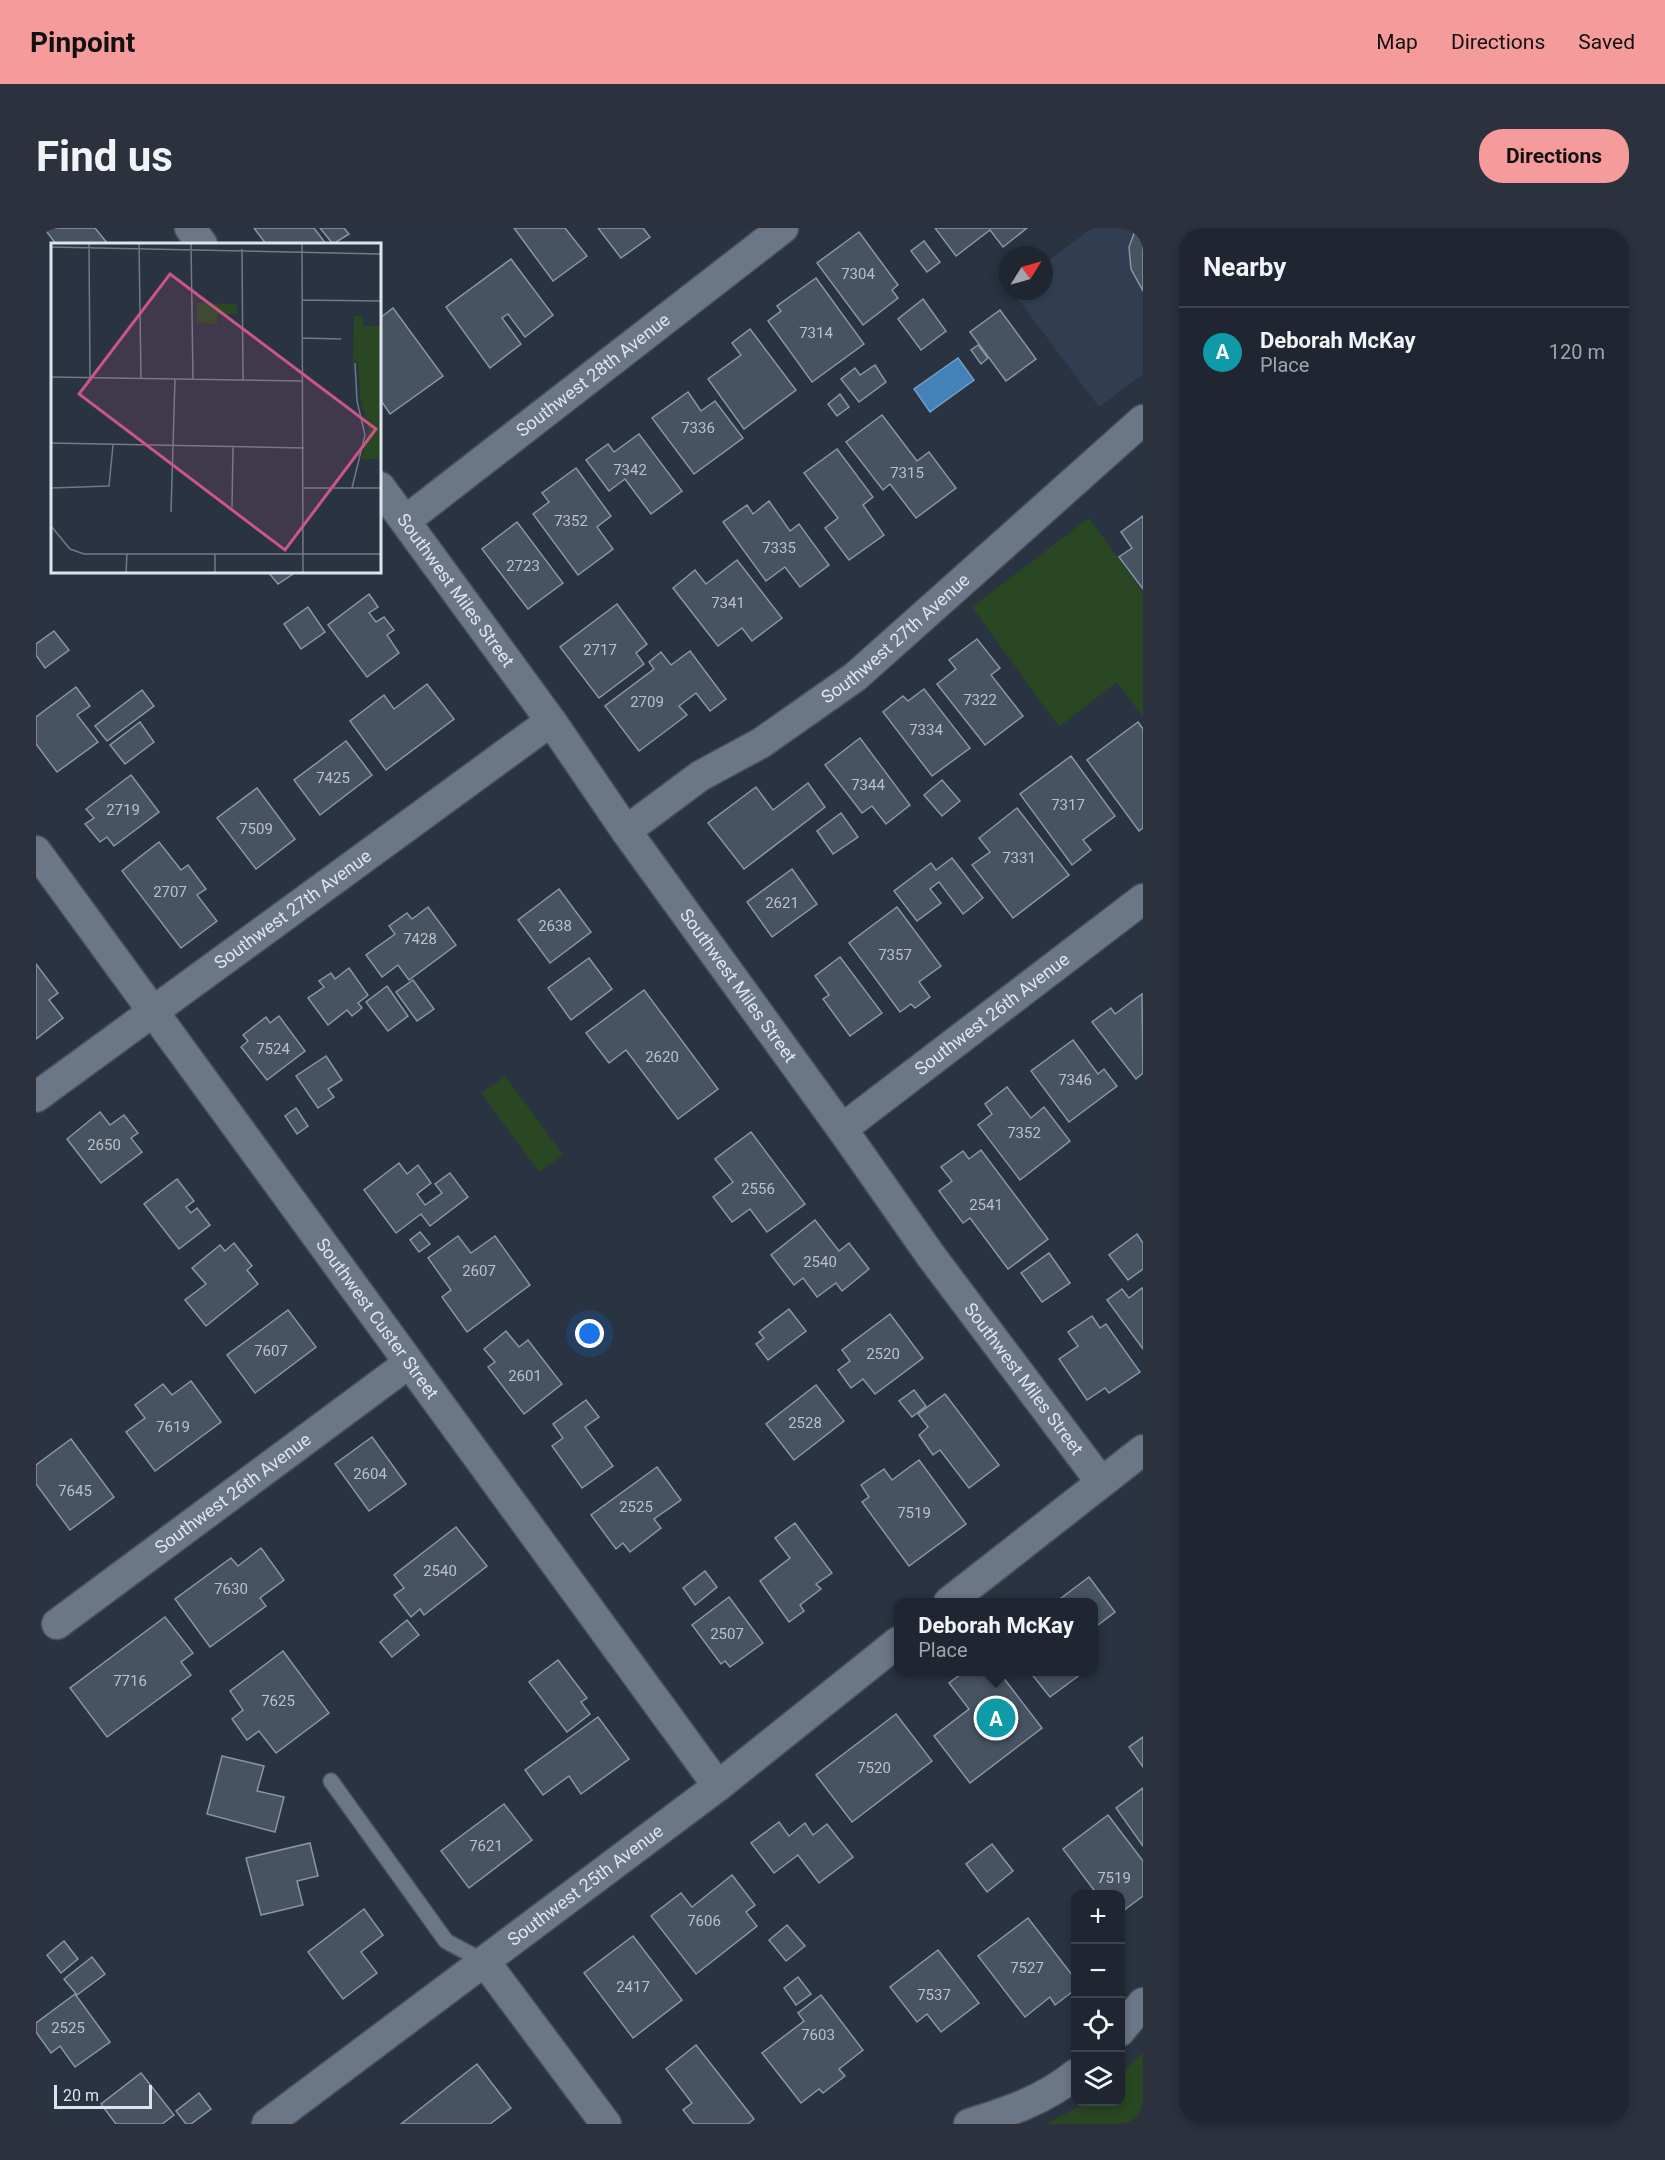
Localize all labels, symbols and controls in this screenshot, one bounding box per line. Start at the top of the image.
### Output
text: Pinpoint [30,26,135,59]
text: Map [1376,30,1418,54]
text: Directions [1451,30,1545,54]
text: Saved [1578,30,1635,54]
button: Directions [1479,129,1629,183]
text: Find us [36,132,173,181]
inset map [51,243,381,573]
north arrow [999,246,1053,300]
text: Nearby [1203,252,1286,282]
house number: 7304 [841,265,875,283]
street label: Southwest 28th Avenue [512,309,674,441]
house number: 7314 [799,324,833,342]
text: Deborah McKay [1260,328,1416,353]
text: A [1216,340,1229,364]
text: 120 m [1549,340,1605,364]
text: Place [1260,353,1309,377]
house number: 7336 [681,419,715,437]
house number: 7342 [613,461,647,479]
house number: 7315 [890,464,924,482]
street label: Southwest Miles Street [393,509,519,671]
house number: 7352 [554,512,588,530]
house number: 7335 [762,539,796,557]
house number: 2723 [506,557,540,575]
street label: Southwest 27th Avenue [817,569,974,708]
house number: 7341 [711,594,745,612]
house number: 2717 [583,641,617,659]
house number: 7322 [963,691,997,709]
house number: 2709 [630,693,664,711]
house number: 7334 [909,721,943,739]
house number: 7425 [316,769,350,787]
house number: 7344 [851,776,885,794]
house number: 7317 [1051,796,1085,814]
house number: 2719 [106,801,140,819]
house number: 7509 [239,820,273,838]
street label: Southwest 27th Avenue [210,845,375,973]
house number: 7331 [1002,849,1036,867]
house number: 2707 [153,883,187,901]
house number: 2621 [765,894,799,912]
street label: Southwest Miles Street [676,904,801,1066]
house number: 2638 [538,917,572,935]
house number: 7428 [403,930,437,948]
house number: 7357 [878,946,912,964]
street label: Southwest 26th Avenue [910,948,1073,1080]
house number: 7524 [256,1040,290,1058]
house number: 2620 [645,1048,679,1066]
house number: 7346 [1058,1071,1092,1089]
house number: 7352 [1007,1124,1041,1142]
house number: 2650 [87,1136,121,1154]
house number: 2556 [741,1180,775,1198]
house number: 2541 [969,1196,1003,1214]
street label: Southwest Custer Street [312,1234,443,1403]
house number: 2540 [803,1253,837,1271]
house number: 2607 [462,1262,496,1280]
street label: Southwest Miles Street [960,1299,1088,1459]
your location [575,1319,604,1348]
house number: 7607 [254,1342,288,1360]
house number: 2520 [866,1345,900,1363]
house number: 2601 [508,1367,542,1385]
house number: 2528 [788,1414,822,1432]
house number: 7619 [156,1418,190,1436]
street label: Southwest 26th Avenue [151,1428,315,1558]
house number: 2604 [353,1465,387,1483]
house number: 7645 [58,1482,92,1500]
house number: 2525 [619,1498,653,1516]
house number: 7519 [897,1504,931,1522]
house number: 2540 [423,1562,457,1580]
house number: 7630 [214,1580,248,1598]
popup [894,1598,1098,1676]
text: Deborah McKay [918,1613,1074,1638]
house number: 2507 [710,1625,744,1643]
text: Place [918,1638,968,1662]
house number: 7716 [113,1672,147,1690]
house number: 7625 [261,1692,295,1710]
pin: A [976,1696,1016,1740]
house number: 7520 [857,1759,891,1777]
street label: Southwest 25th Avenue [503,1820,667,1950]
house number: 7621 [469,1837,503,1855]
house number: 7519 [1097,1869,1131,1887]
map controls [1071,1890,1125,2106]
button: + [1071,1890,1125,1944]
house number: 7606 [687,1912,721,1930]
button: − [1071,1944,1125,1998]
house number: 7527 [1010,1959,1044,1977]
house number: 2417 [616,1978,650,1996]
house number: 7537 [917,1986,951,2004]
button: locate [1071,1998,1125,2052]
house number: 2525 [51,2019,85,2037]
house number: 7603 [801,2026,835,2044]
button: layers [1071,2052,1125,2106]
scale bar [54,2082,152,2110]
text: 20 m [63,2086,99,2105]

